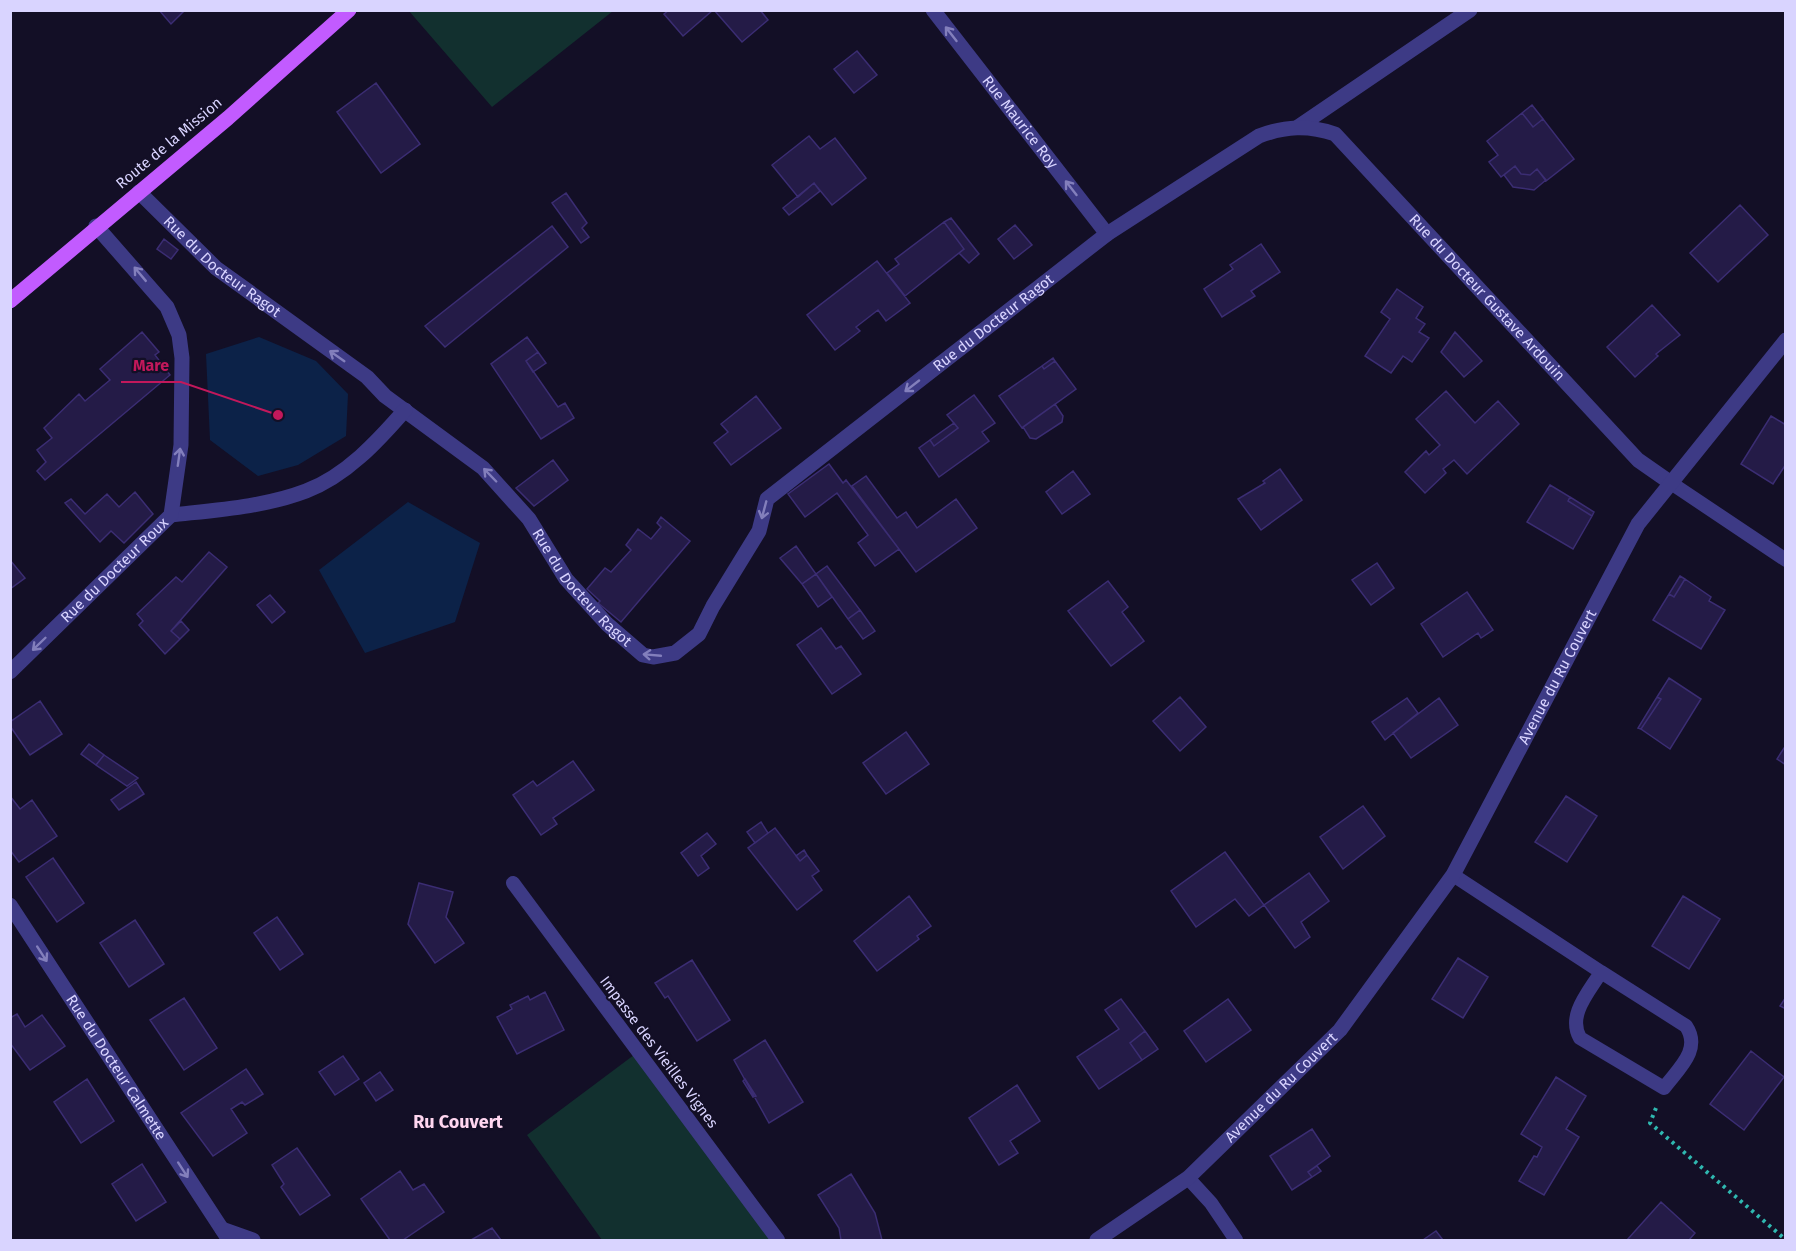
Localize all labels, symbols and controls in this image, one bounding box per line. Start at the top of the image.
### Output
one-way arrow [945,26,958,42]
street label: Rue Maurice Roy [978,72,1062,173]
street label: Route de la Mission [112,93,226,193]
one-way arrow [1065,180,1078,196]
street label: Rue du Docteur Gustave Ardouin [1405,211,1569,384]
street label: Rue du Docteur Ragot [160,212,285,321]
one-way arrow [134,267,147,283]
street label: Rue du Docteur Ragot [929,270,1058,375]
callout: Mare [121,348,181,382]
one-way arrow [329,350,346,362]
text: Mare [133,356,169,375]
one-way arrow [904,380,920,393]
one-way arrow [174,448,185,467]
one-way arrow [484,468,498,483]
one-way arrow [758,500,770,519]
street label: Rue du Docteur Roux [57,513,172,626]
street label: Rue du Docteur Ragot [528,525,636,651]
street label: Avenue du Ru Couvert [1515,606,1601,747]
one-way arrow [32,636,47,651]
one-way arrow [643,649,662,660]
one-way arrow [37,945,49,962]
street label: Impasse des Vieilles Vignes [596,973,722,1131]
street label: Rue du Docteur Calmette [62,991,170,1143]
street label: Avenue du Ru Couvert [1221,1028,1341,1146]
district label: Ru Couvert [413,1111,504,1133]
one-way arrow [178,1161,190,1178]

